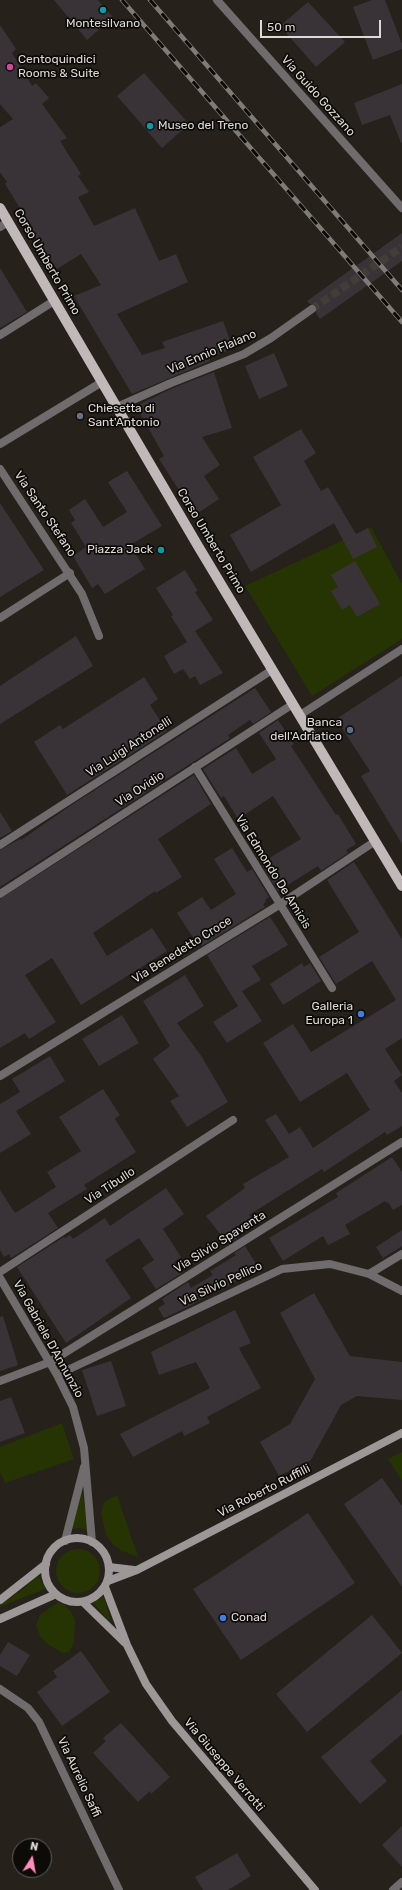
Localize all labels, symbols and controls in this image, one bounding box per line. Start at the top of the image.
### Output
marker: Montesilvano [98,5,108,15]
scale bar [262,12,383,38]
place label: Montesilvano [66,17,140,31]
text: 50 m [267,20,295,34]
place label: Centoquindici Rooms & Suite [18,53,100,81]
street label: Via Guido Gozzano [278,53,358,139]
marker: Centoquindici Rooms & Suite [5,62,15,72]
place label: Museo del Treno [158,119,248,133]
marker: Museo del Treno [145,121,155,131]
street label: Corso Umberto Primo [11,206,83,318]
street label: Via Ennio Flaiano [165,327,259,377]
place label: Chiesetta di Sant'Antonio [88,402,160,430]
marker: Chiesetta di Sant'Antonio [75,411,85,421]
street label: Via Santo Stefano [11,468,79,560]
street label: Corso Umberto Primo [174,486,248,596]
place label: Piazza Jack [87,543,153,557]
marker: Piazza Jack [156,545,166,555]
street label: Via Luigi Antonelli [83,714,175,780]
place label: Banca dell'Adriatico [270,716,342,744]
marker: Banca dell'Adriatico [345,725,355,735]
street label: Via Ovidio [113,768,167,810]
street label: Via Edmondo De Amicis [232,812,314,932]
street label: Via Benedetto Croce [130,913,234,987]
place label: Galleria Europa 1 [305,1000,353,1028]
marker: Galleria Europa 1 [356,1009,366,1019]
street label: Via Tibullo [82,1164,138,1208]
street label: Via Silvio Spaventa [171,1208,269,1276]
street label: Via Silvio Pellico [177,1259,265,1309]
street label: Via Gabriele D'Annunzio [10,1278,86,1400]
street label: Via Roberto Ruffilli [215,1461,313,1521]
place label: Conad [231,1611,267,1625]
marker: Conad [218,1613,228,1623]
street label: Via Giuseppe Verrotti [181,1715,267,1815]
street label: Via Aurelio Saffi [54,1735,104,1819]
north arrow [12,1838,52,1878]
text: N [29,1840,39,1854]

